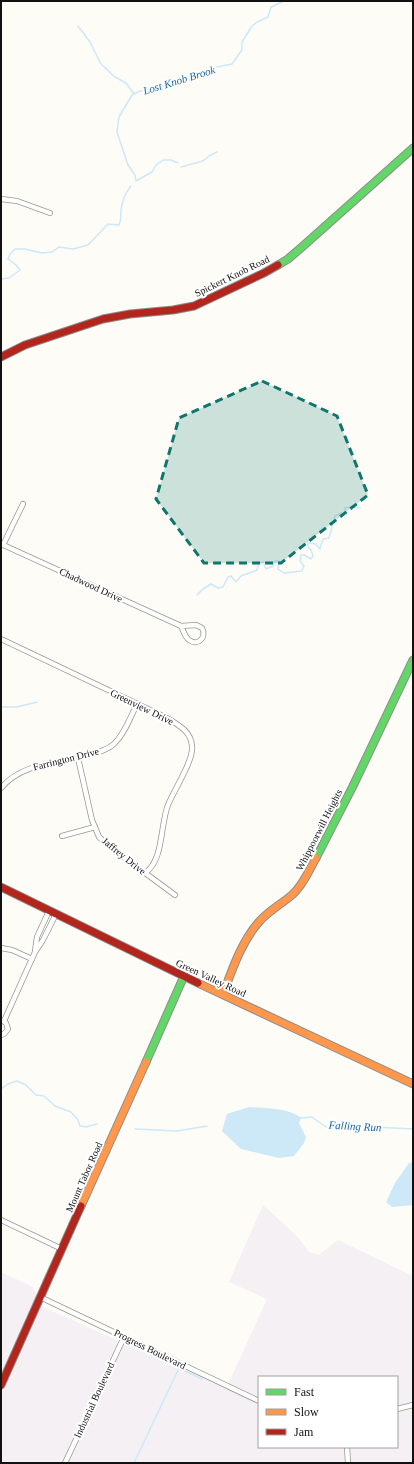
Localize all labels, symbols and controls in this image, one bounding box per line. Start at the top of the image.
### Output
water label: Lost Knob Brook [141,63,218,97]
street label: Spickert Knob Road [193,253,271,299]
street label: Chadwood Drive [58,566,125,605]
street label: Greenview Drive [109,687,176,727]
street label: Farrington Drive [32,745,101,773]
street label: Whippoorwill Heights [294,787,344,872]
street label: Jaffrey Drive [100,835,148,877]
street label: Green Valley Road [174,957,248,999]
water label: Falling Run [327,1119,382,1133]
street label: Mount Tabor Road [64,1140,104,1214]
street label: Progress Boulevard [112,1327,188,1371]
street label: Industrial Boulevard [72,1360,116,1440]
legend [258,1376,398,1448]
text: Fast [294,1385,315,1399]
text: Slow [294,1405,319,1419]
text: Jam [294,1425,314,1439]

